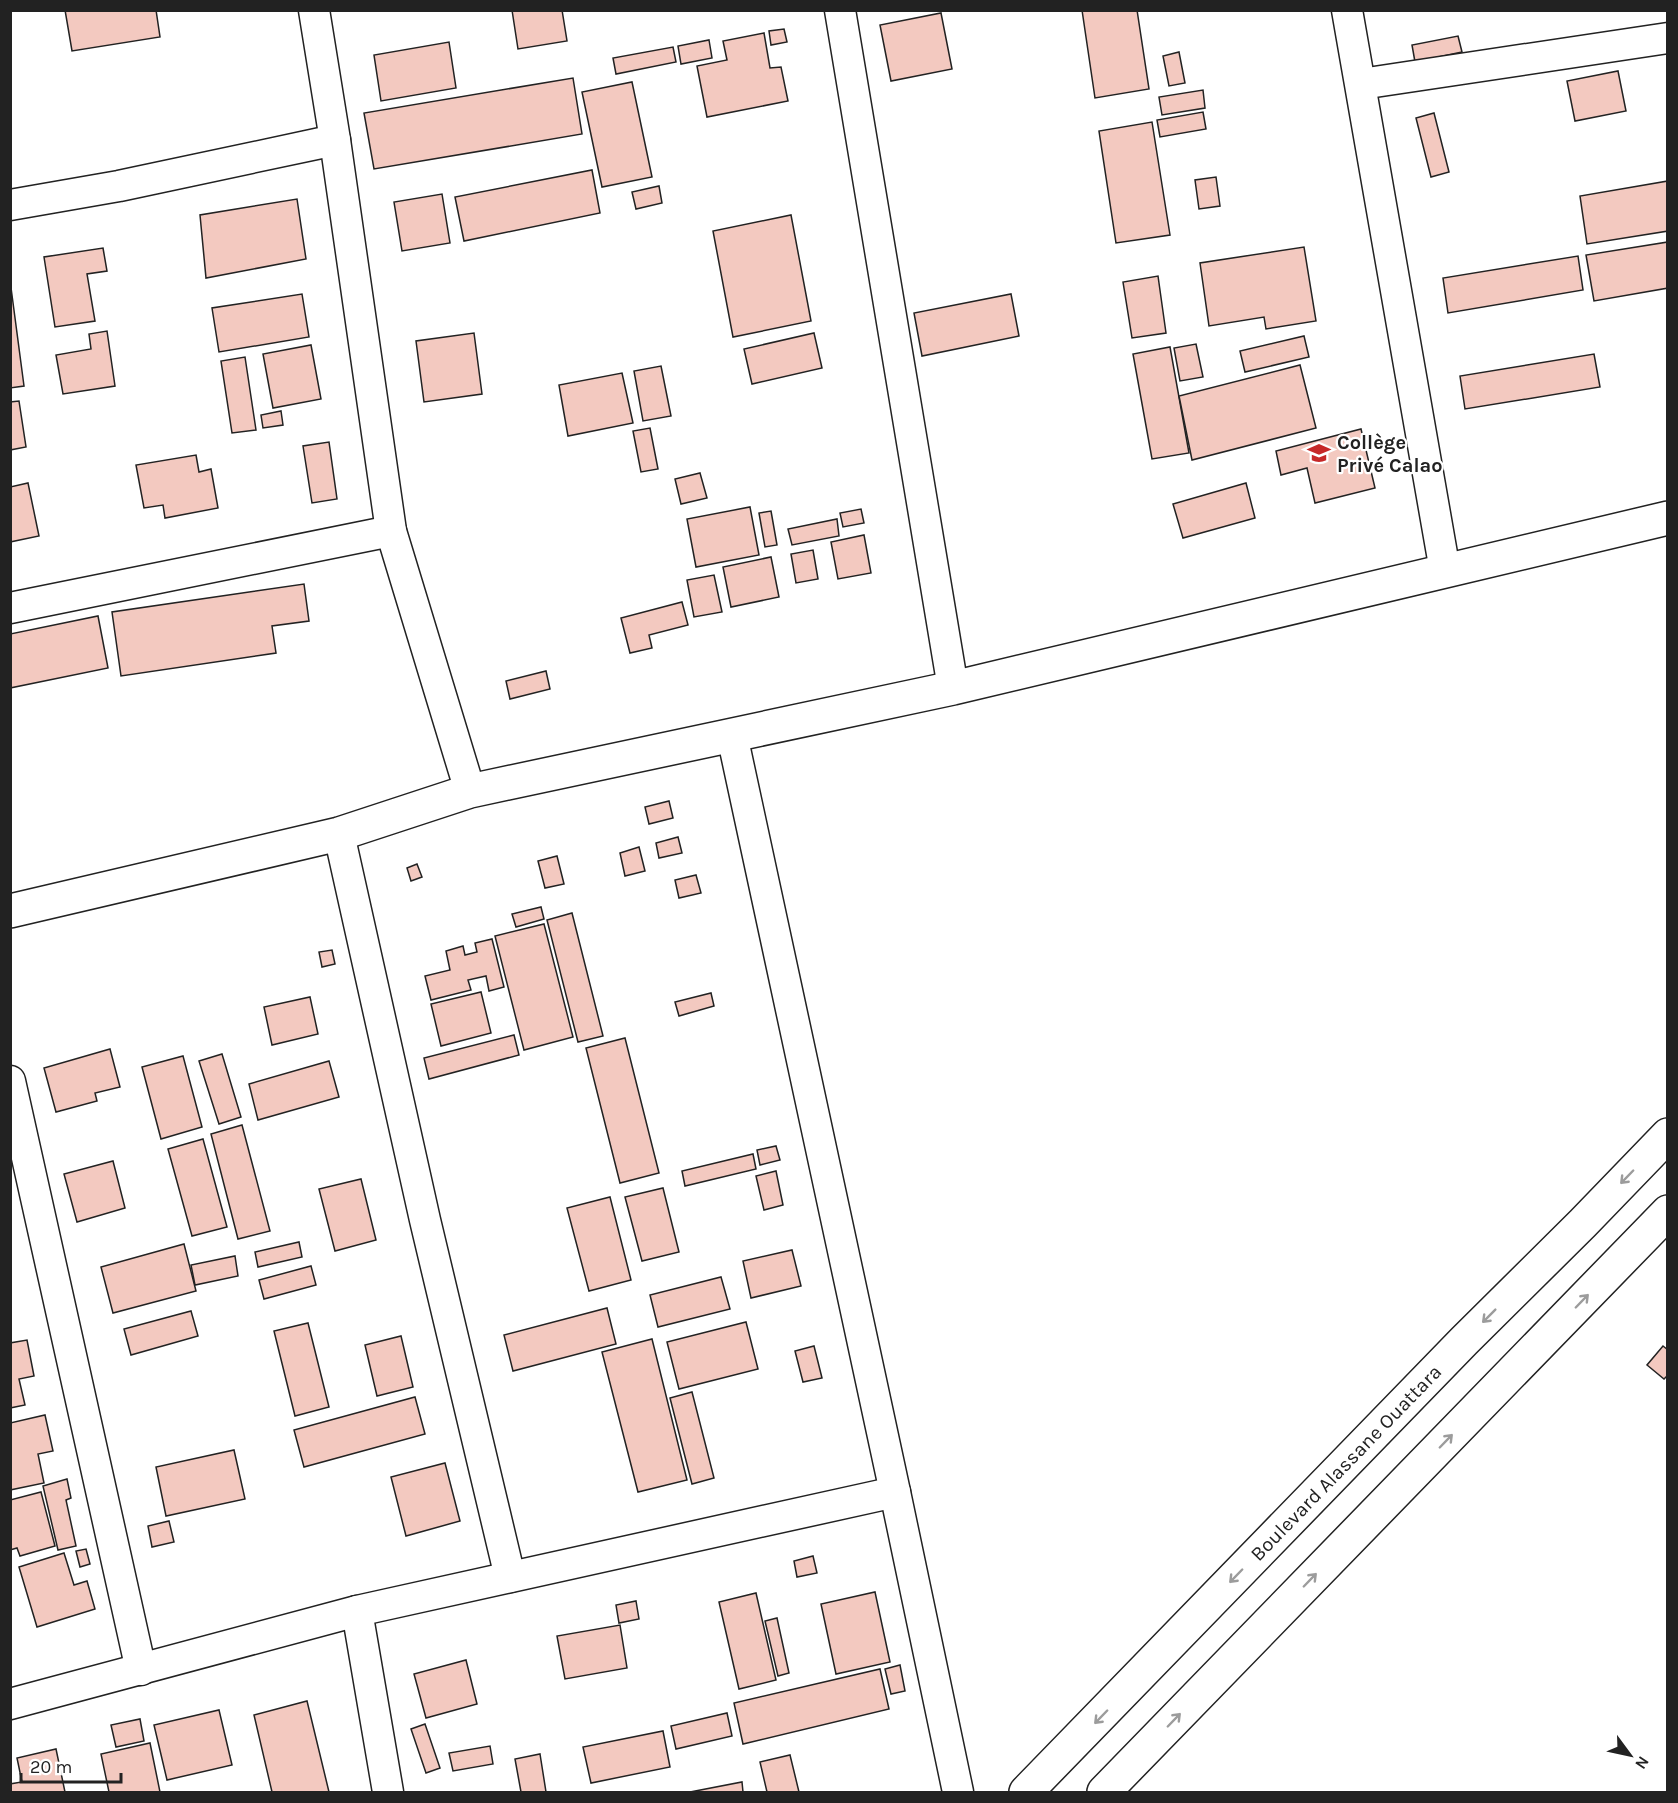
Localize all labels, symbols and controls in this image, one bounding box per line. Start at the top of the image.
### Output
place label: Collège Privé Calao [1337,431,1443,477]
school or university icon: Collège Privé Calao [1306,440,1332,466]
one-way arrow [1620,1170,1634,1185]
one-way arrow [1574,1293,1589,1308]
one-way arrow [1482,1308,1497,1323]
street label: Boulevard Alassane Ouattara [1246,1360,1446,1565]
one-way arrow [1439,1433,1453,1448]
one-way arrow [1229,1569,1244,1584]
one-way arrow [1303,1573,1317,1588]
one-way arrow [1094,1709,1109,1724]
one-way arrow [1167,1713,1182,1728]
north arrow [1600,1725,1660,1785]
scale bar [21,1746,122,1784]
text: N [1631,1753,1653,1773]
text: 20 m [30,1756,72,1778]

